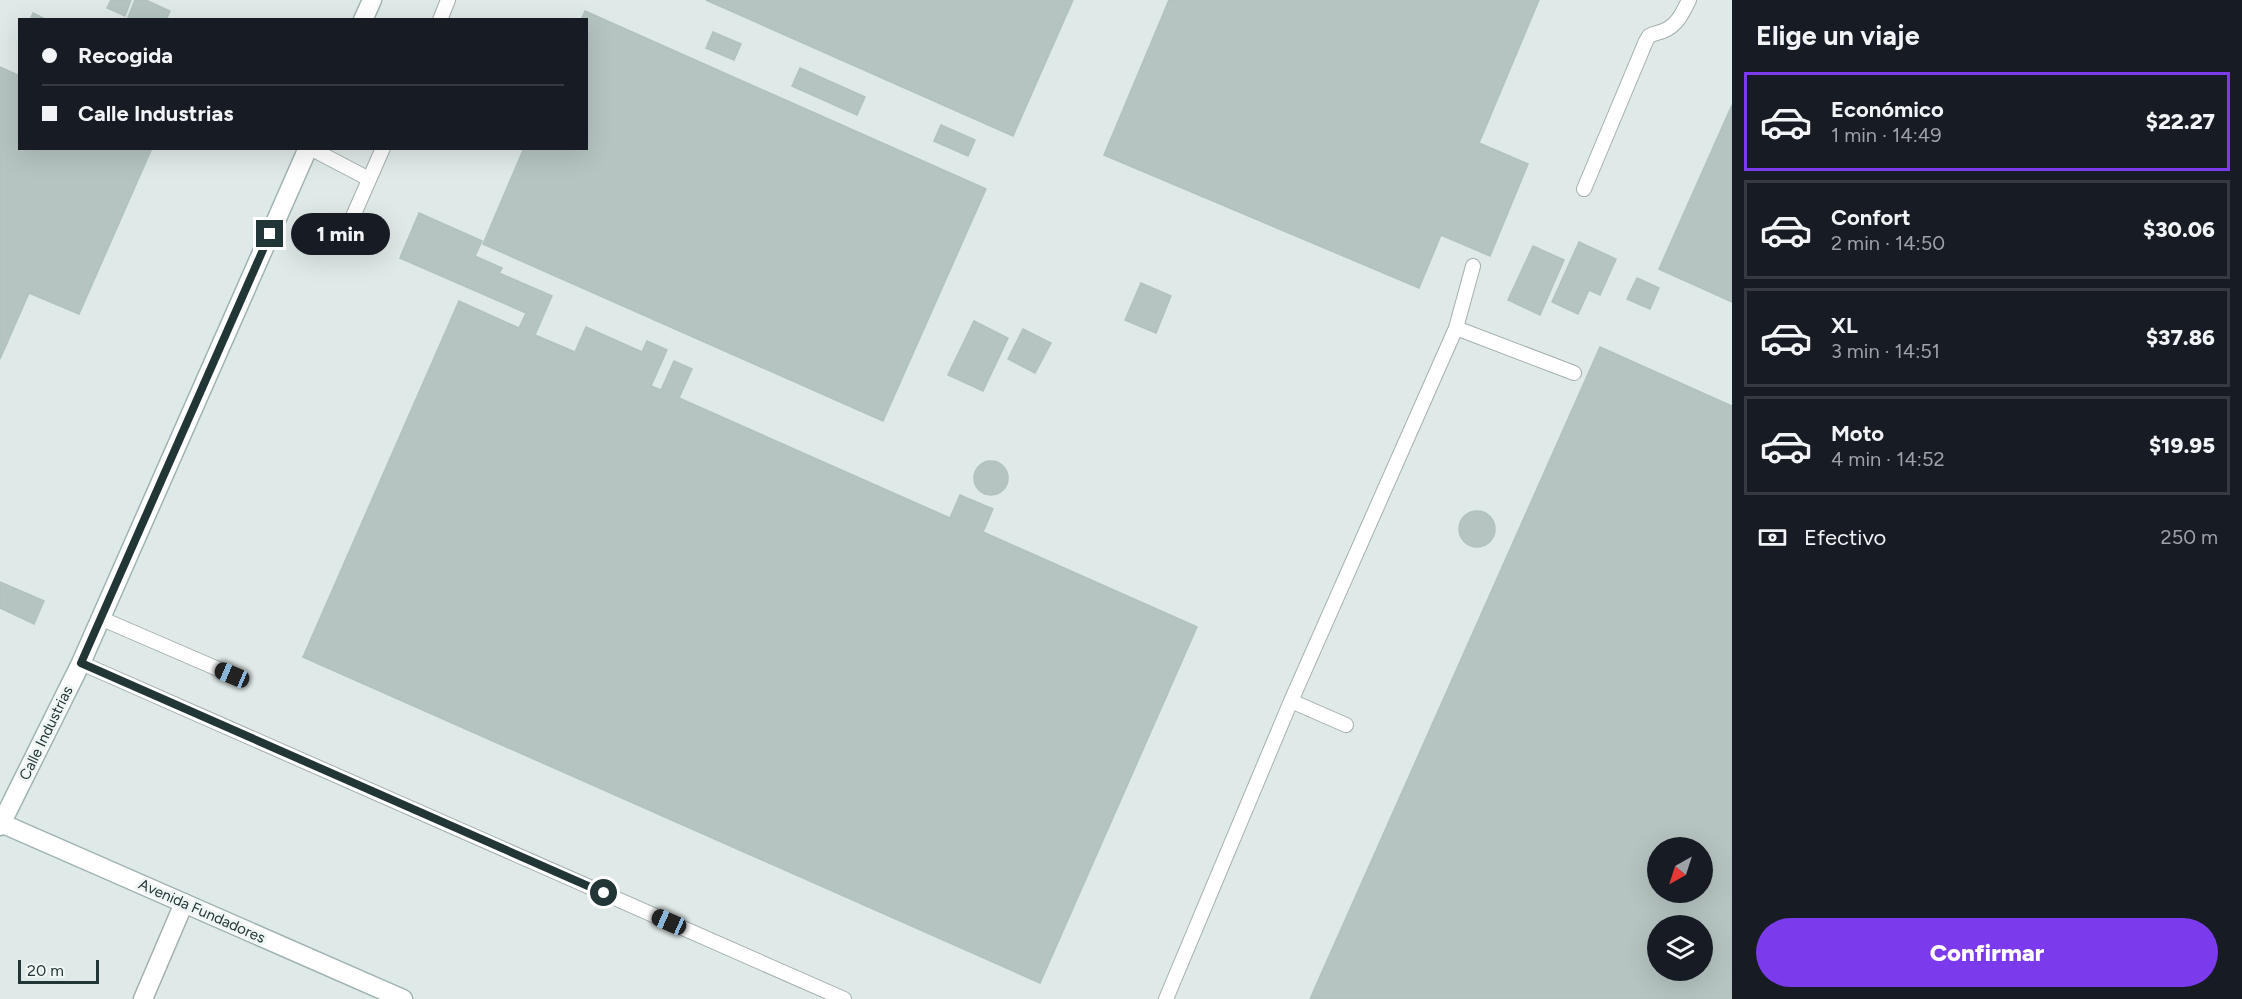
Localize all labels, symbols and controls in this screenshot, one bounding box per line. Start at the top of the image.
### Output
text: Elige un viaje [1756,19,1920,52]
text: Recogida [78,42,173,69]
icon: car [1759,95,1813,149]
text: Económico [1831,96,1944,123]
text: Calle Industrias [78,100,234,127]
text: $22.27 [2146,108,2215,135]
text: 1 min · 14:49 [1831,123,1941,147]
icon: car [1759,203,1813,257]
text: Confort [1831,204,1911,231]
callout: 1 min [291,213,390,255]
text: $30.06 [2143,216,2215,243]
route end [256,220,283,247]
text: 1 min [317,222,364,246]
text: 2 min · 14:50 [1831,231,1945,255]
icon: car [1759,311,1813,365]
text: XL [1831,312,1858,339]
text: $37.86 [2146,324,2215,351]
text: 3 min · 14:51 [1831,339,1940,363]
icon: car [1759,419,1813,473]
text: Moto [1831,420,1884,447]
text: $19.95 [2149,432,2215,459]
text: 4 min · 14:52 [1831,447,1945,471]
icon: cash [1756,521,1789,554]
text: Efectivo [1804,524,1886,551]
text: 250 m [2161,525,2218,549]
car [212,660,252,690]
street label: Calle Industrias [15,683,77,783]
north arrow [1647,837,1713,903]
map controls [1647,837,1713,981]
street label: Avenida Fundadores [136,875,268,947]
route start [590,879,617,906]
car [649,906,689,938]
button: layers [1647,915,1713,981]
button: Confirmar [1756,918,2218,987]
scale bar [18,957,99,984]
text: 20 m [27,961,64,980]

